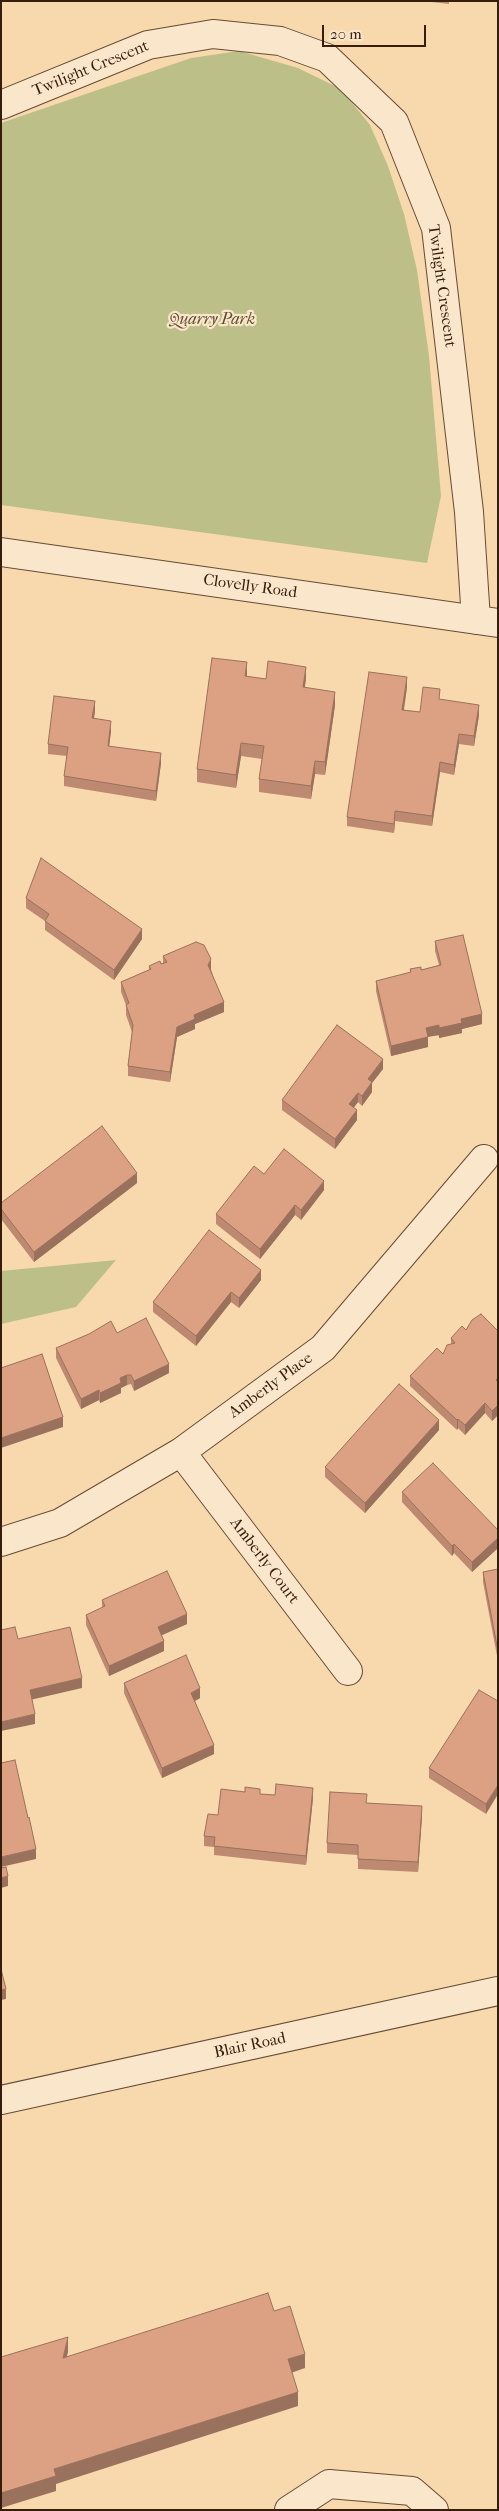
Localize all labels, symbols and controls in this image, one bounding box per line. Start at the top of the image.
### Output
scale bar [324,15,428,47]
text: 20 m [330,25,362,43]
street label: Twilight Crescent [30,37,152,101]
street label: Twilight Crescent [423,223,459,349]
park label: Quarry Park [169,310,255,330]
street label: Clovelly Road [202,571,298,603]
street label: Amberly Place [225,1349,317,1423]
street label: Amberly Court [225,1514,303,1608]
street label: Blair Road [212,2029,288,2063]

